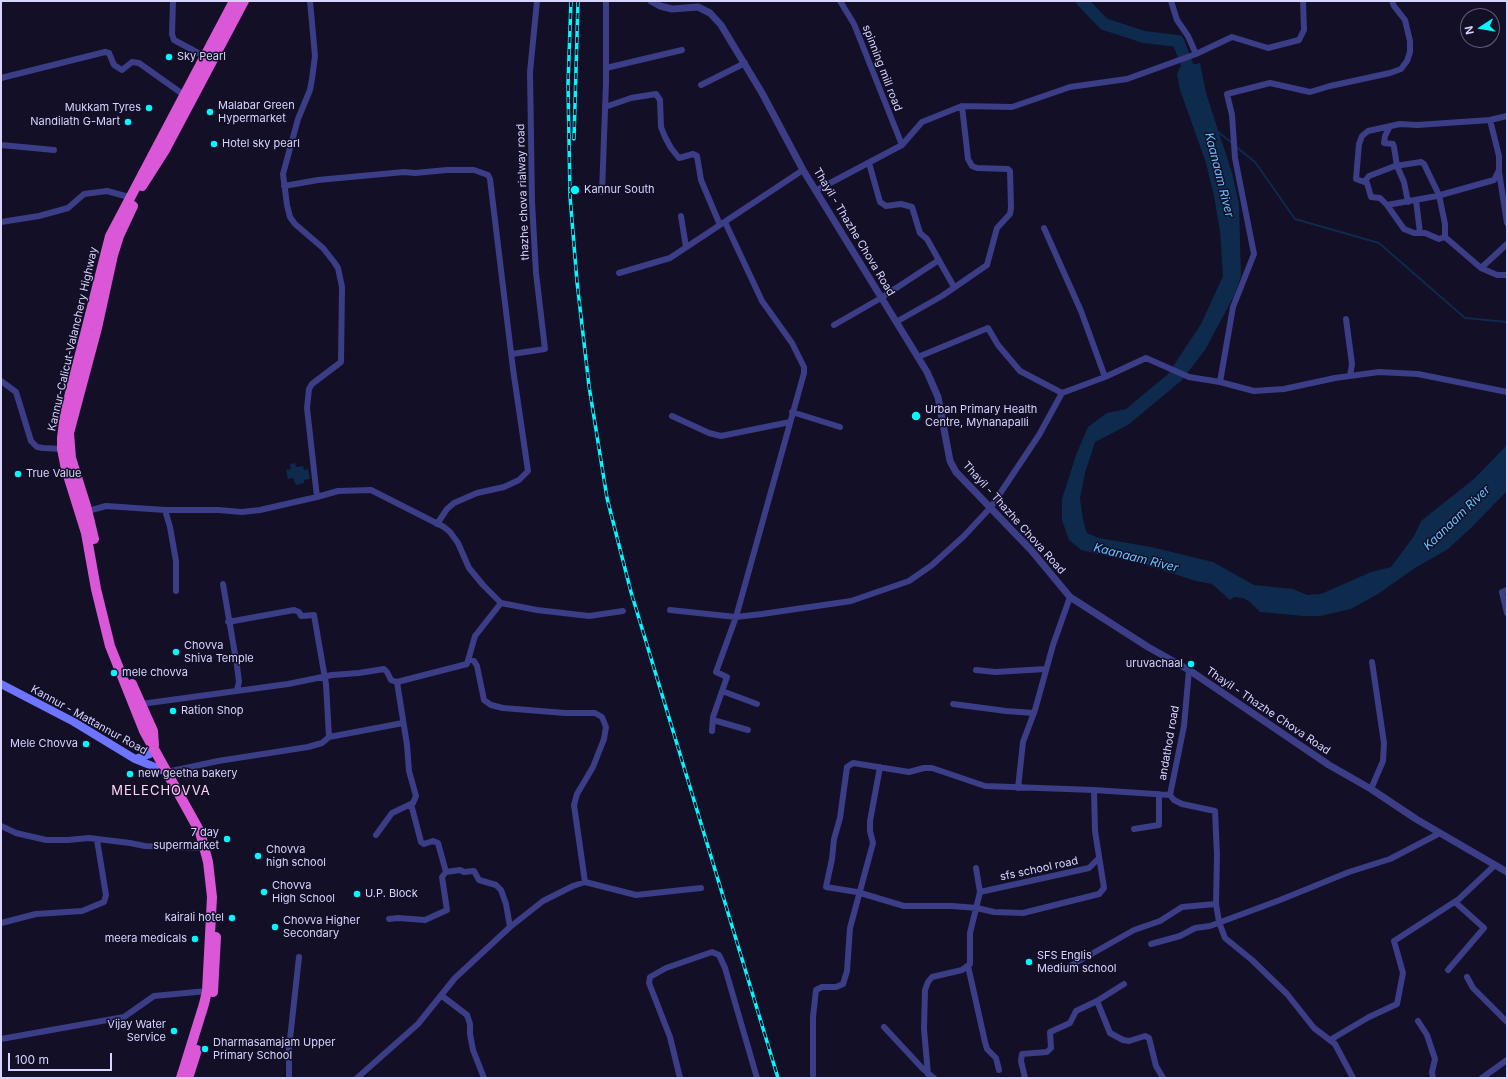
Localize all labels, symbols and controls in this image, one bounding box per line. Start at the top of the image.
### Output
north arrow [1460,8,1500,48]
street label: spinning mill road [859,23,905,113]
text: N [1462,25,1477,36]
place label: Sky Pearl [177,50,226,64]
marker: Sky Pearl [164,52,174,62]
place label: Malabar Green Hypermarket [218,99,295,125]
place label: Mukkam Tyres [65,101,141,115]
marker: Mukkam Tyres [144,103,154,113]
marker: Malabar Green Hypermarket [205,107,215,117]
place label: Nandilath G-Mart [30,115,120,129]
marker: Nandilath G-Mart [123,117,133,127]
street label: thazhe chova rialway road [514,124,532,260]
water label: Kaanaam River [1202,131,1236,219]
place label: Hotel sky pearl [222,137,300,151]
marker: Hotel sky pearl [209,139,219,149]
street label: Thayil - Thazhe Chova Road [810,166,898,298]
place label: Kannur South [584,183,655,197]
marker: Kannur South [569,184,581,196]
street label: Kannur-Calicut-Valanchery Highway [45,246,101,432]
place label: Urban Primary Health Centre, Myhanapalli [925,403,1037,429]
marker: Urban Primary Health Centre, Myhanapalli [910,410,922,422]
street label: Thayil - Thazhe Chova Road [960,459,1068,577]
place label: True Value [26,467,81,481]
marker: True Value [13,469,23,479]
water label: Kaanaam River [1421,483,1493,553]
water label: Kaanaam River [1092,541,1180,575]
place label: Chovva Shiva Temple [184,639,254,665]
marker: Chovva Shiva Temple [171,647,181,657]
place label: uruvachaal [1126,657,1183,671]
marker: uruvachaal [1186,659,1196,669]
street label: Thayil - Thazhe Chova Road [1203,664,1333,758]
place label: mele chovva [122,666,188,680]
marker: mele chovva [109,668,119,678]
street label: Kannur - Mattannur Road [29,682,149,758]
place label: Ration Shop [181,704,244,718]
street label: andathod road [1156,705,1182,781]
marker: Ration Shop [168,706,178,716]
place label: Mele Chovva [10,737,78,751]
marker: Mele Chovva [81,739,91,749]
place label: new geetha bakery [138,767,237,781]
marker: new geetha bakery [125,769,135,779]
district label: MELECHOVVA [111,783,211,799]
place label: 7 day supermarket [153,826,219,852]
marker: 7 day supermarket [222,834,232,844]
place label: Chovva high school [266,843,326,869]
marker: Chovva high school [253,851,263,861]
street label: sfs school road [999,854,1079,884]
place label: Chovva High School [272,879,335,905]
marker: Chovva High School [259,887,269,897]
place label: U.P. Block [365,887,418,901]
marker: U.P. Block [352,889,362,899]
place label: kairali hotel [165,911,224,925]
marker: kairali hotel [227,913,237,923]
place label: Chovva Higher Secondary [283,914,360,940]
marker: Chovva Higher Secondary [270,922,280,932]
place label: meera medicals [105,932,187,946]
marker: meera medicals [190,934,200,944]
place label: SFS Englis Medium school [1037,949,1116,975]
marker: SFS Englis Medium school [1024,957,1034,967]
place label: Vijay Water Service [107,1018,166,1044]
marker: Vijay Water Service [169,1026,179,1036]
place label: Dharmasamajam Upper Primary School [213,1036,335,1062]
marker: Dharmasamajam Upper Primary School [200,1044,210,1054]
scale bar [10,1045,114,1071]
text: 100 m [15,1052,49,1067]

